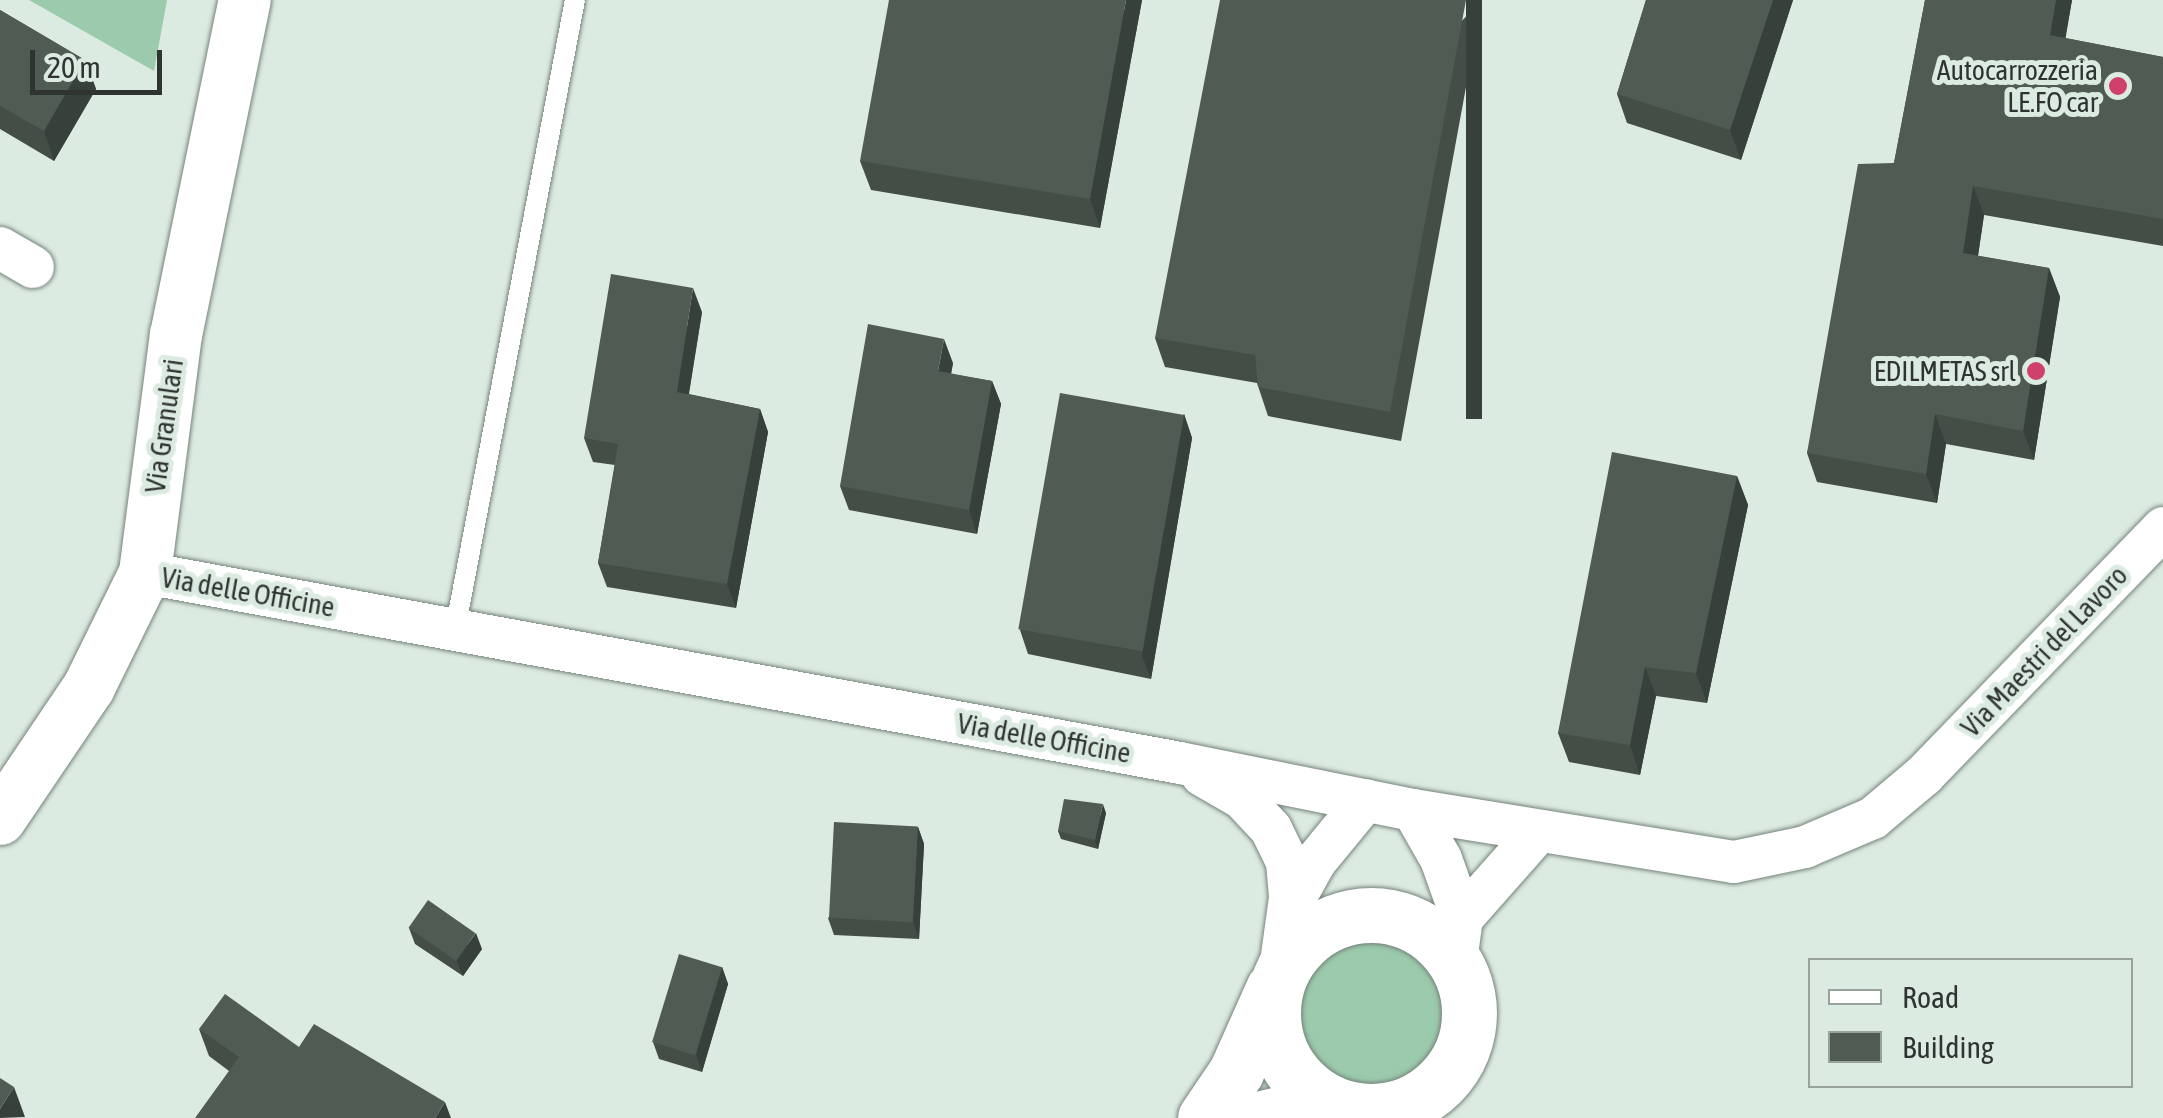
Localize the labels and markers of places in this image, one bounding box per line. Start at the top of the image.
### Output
place label: Autocarrozzeria LE.FO car [1937,53,2098,119]
marker: Autocarrozzeria LE.FO car [2107,75,2129,97]
place label: EDILMETAS srl [1874,354,2016,388]
marker: EDILMETAS srl [2025,360,2047,382]

